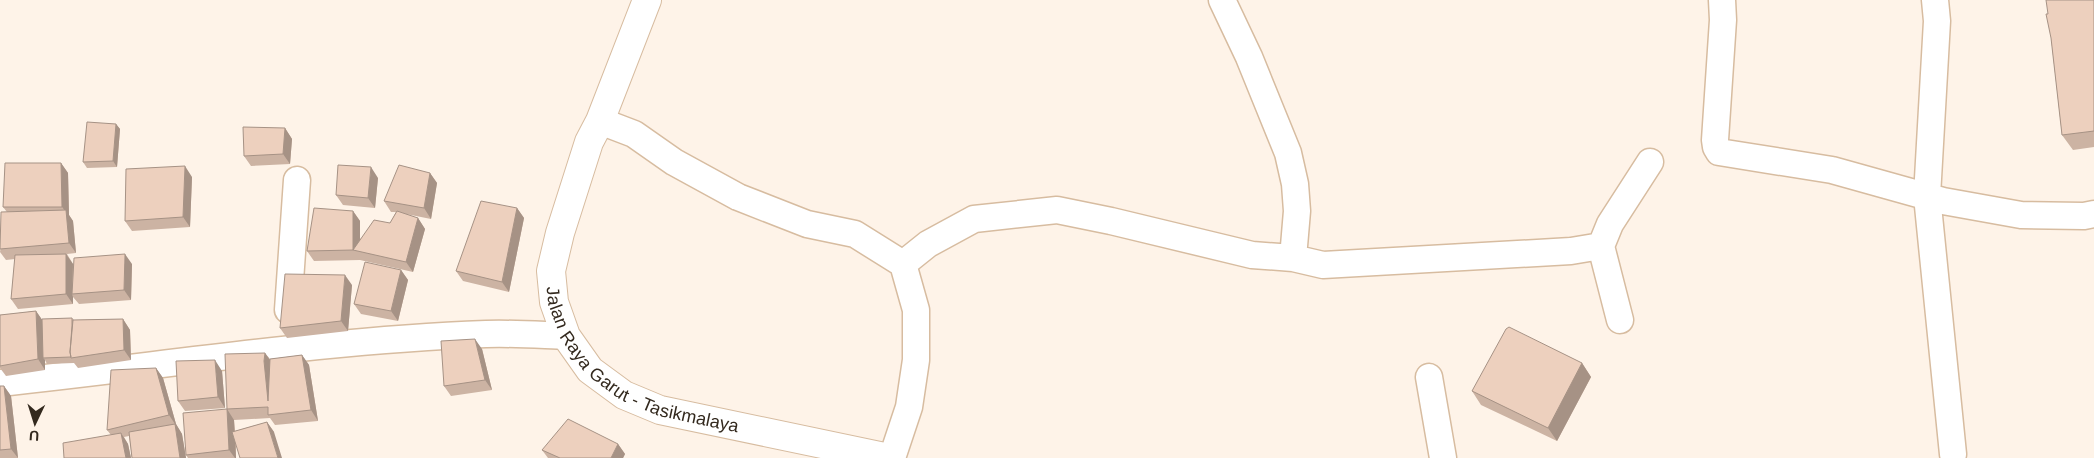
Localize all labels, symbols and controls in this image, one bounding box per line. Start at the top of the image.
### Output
street label: Jalan Raya Garut - Tasikmalaya [543,285,742,436]
north arrow [10,398,60,448]
text: U [28,428,40,444]

